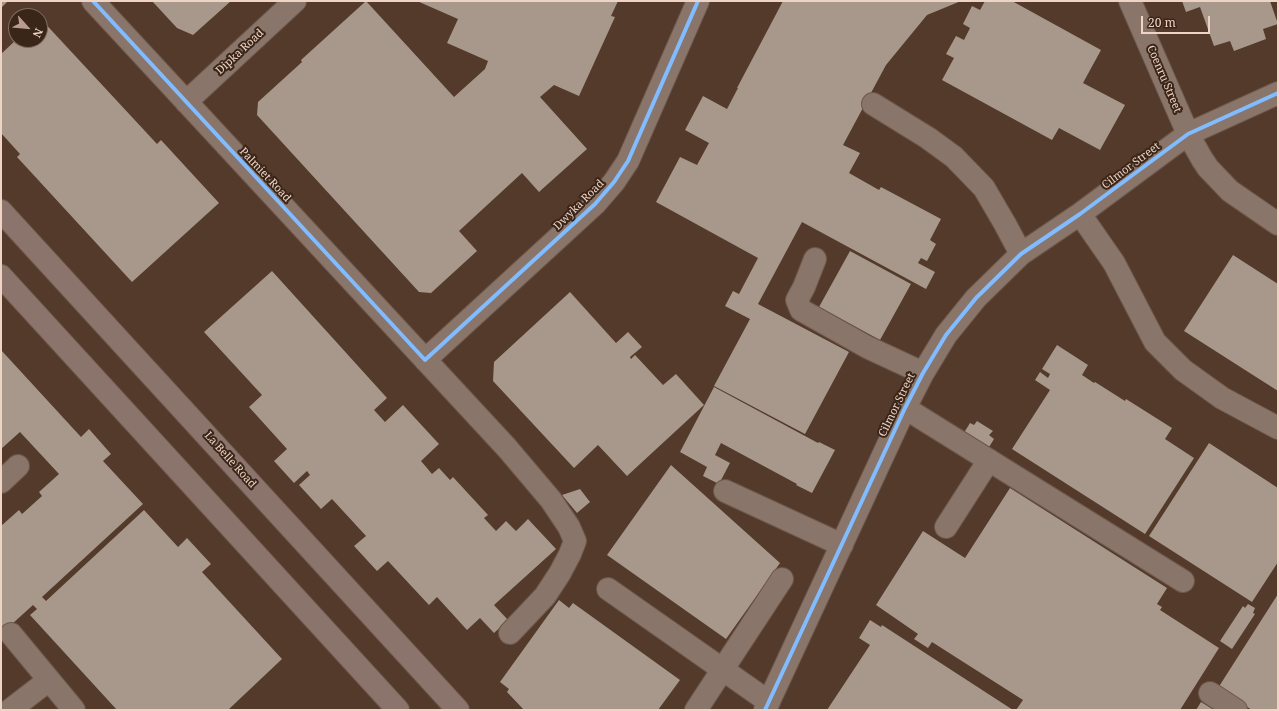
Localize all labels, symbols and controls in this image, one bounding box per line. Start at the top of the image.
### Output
north arrow [8,8,48,48]
scale bar [1143,8,1212,34]
text: 20 m [1148,14,1176,31]
text: N [30,26,47,40]
street label: Dipka Road [213,27,267,77]
street label: Coenru Street [1144,43,1184,115]
street label: Cilmor Street [1099,140,1163,192]
street label: Palmiet Road [237,145,293,205]
street label: Dwyka Road [551,177,607,233]
street label: Cilmor Street [876,371,918,439]
street label: La Belle Road [201,429,259,491]

